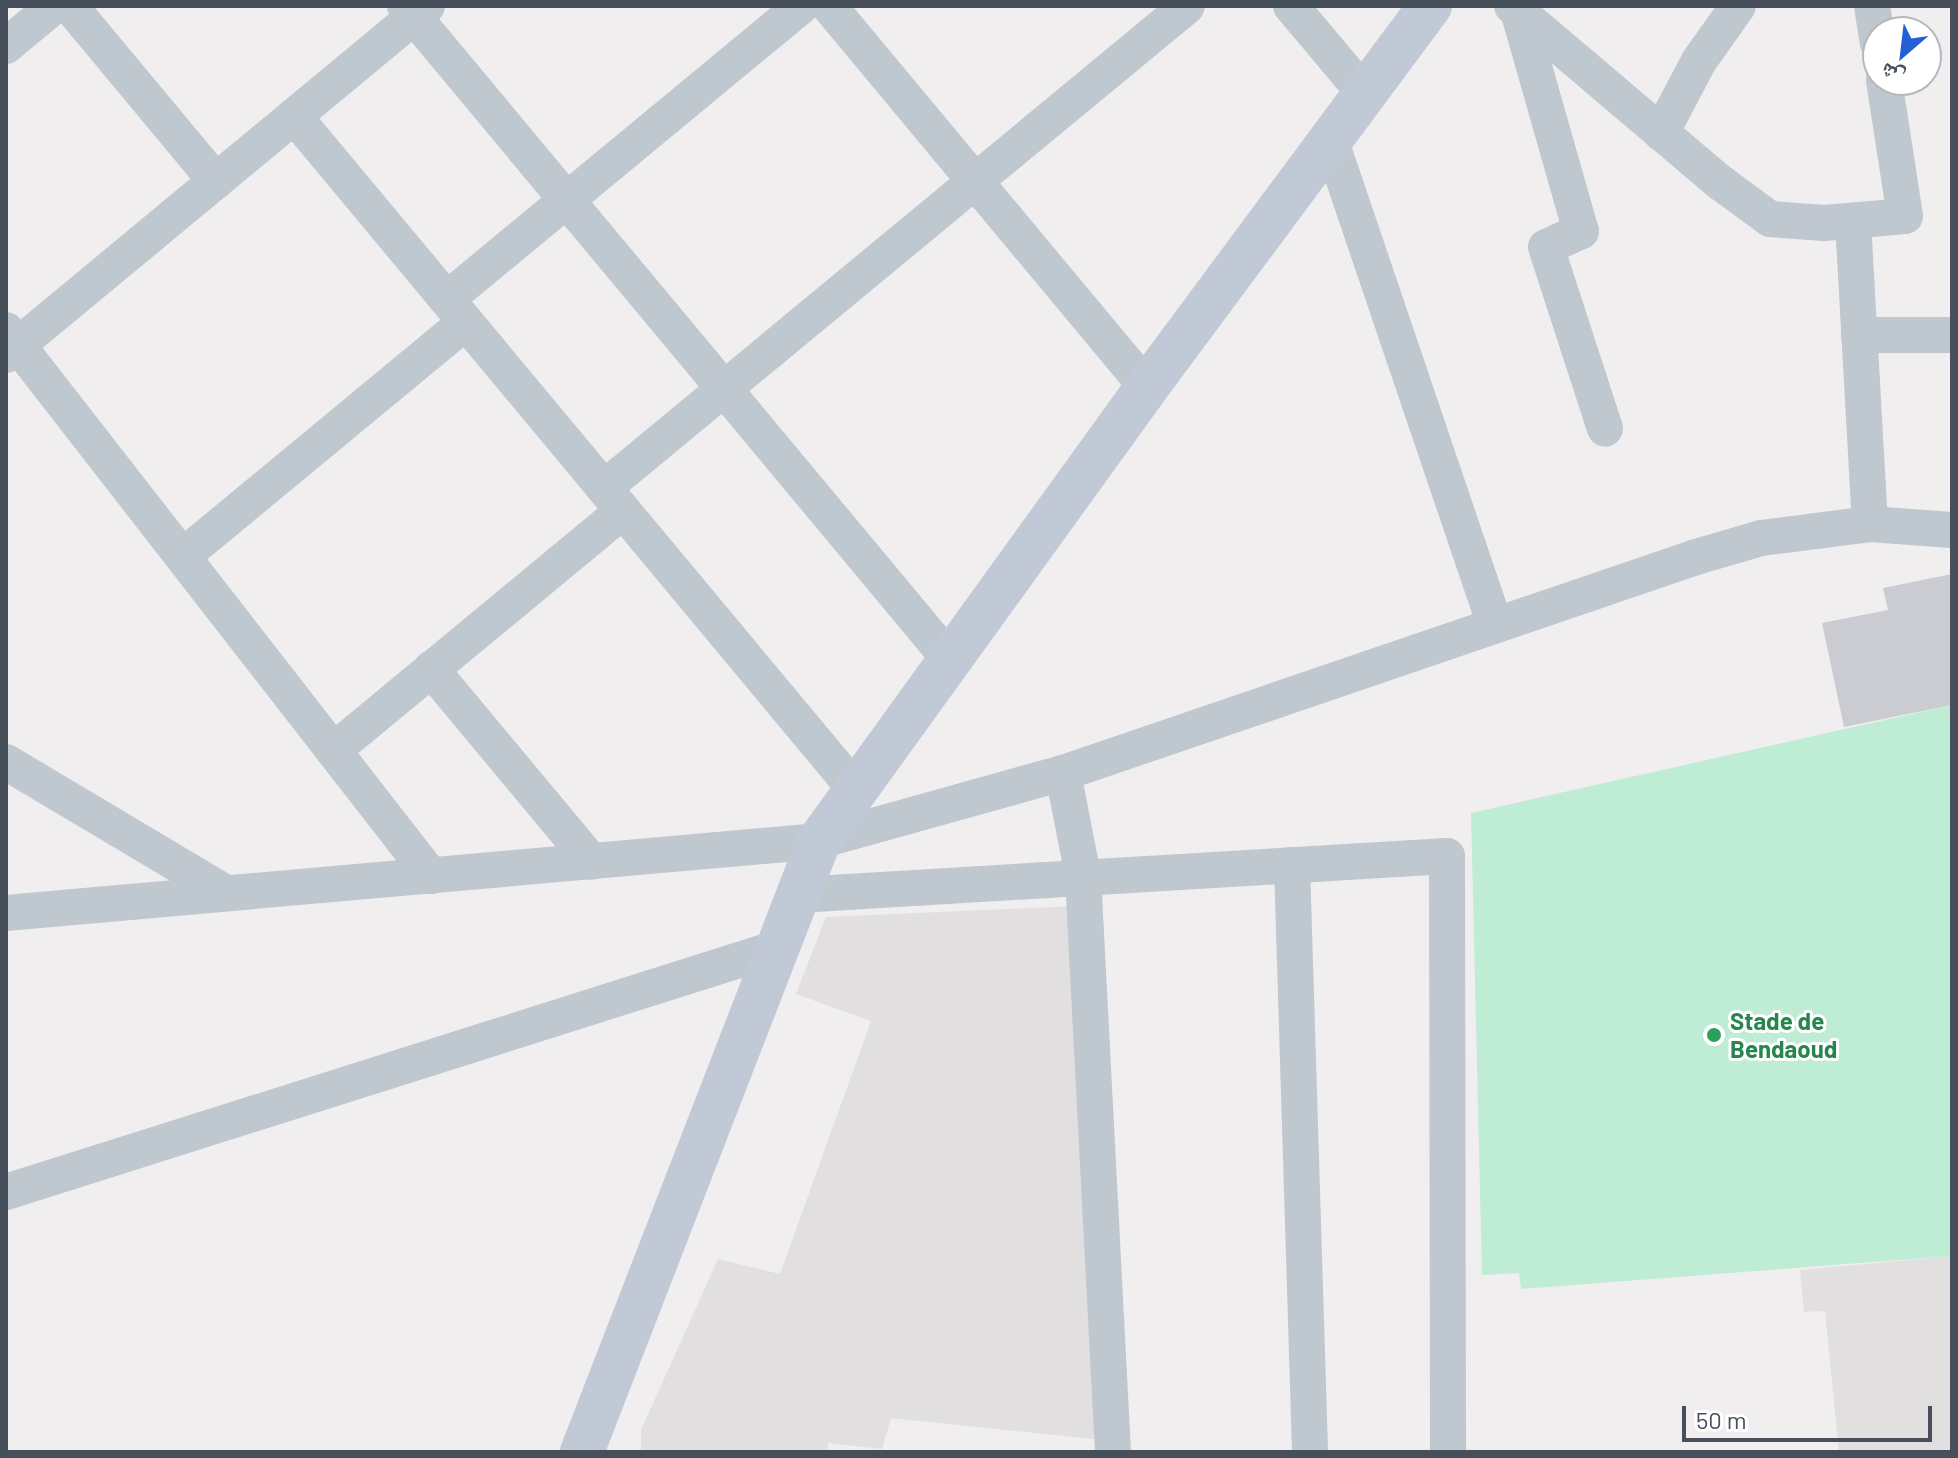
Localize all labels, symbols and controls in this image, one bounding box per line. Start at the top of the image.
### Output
north arrow [1862,16,1942,96]
text: ش [1875,58,1908,92]
place label: Stade de Bendaoud [1730,1007,1837,1063]
marker: Stade de Bendaoud [1705,1026,1723,1044]
scale bar [1686,1390,1936,1440]
text: 50 m [1696,1405,1747,1434]

